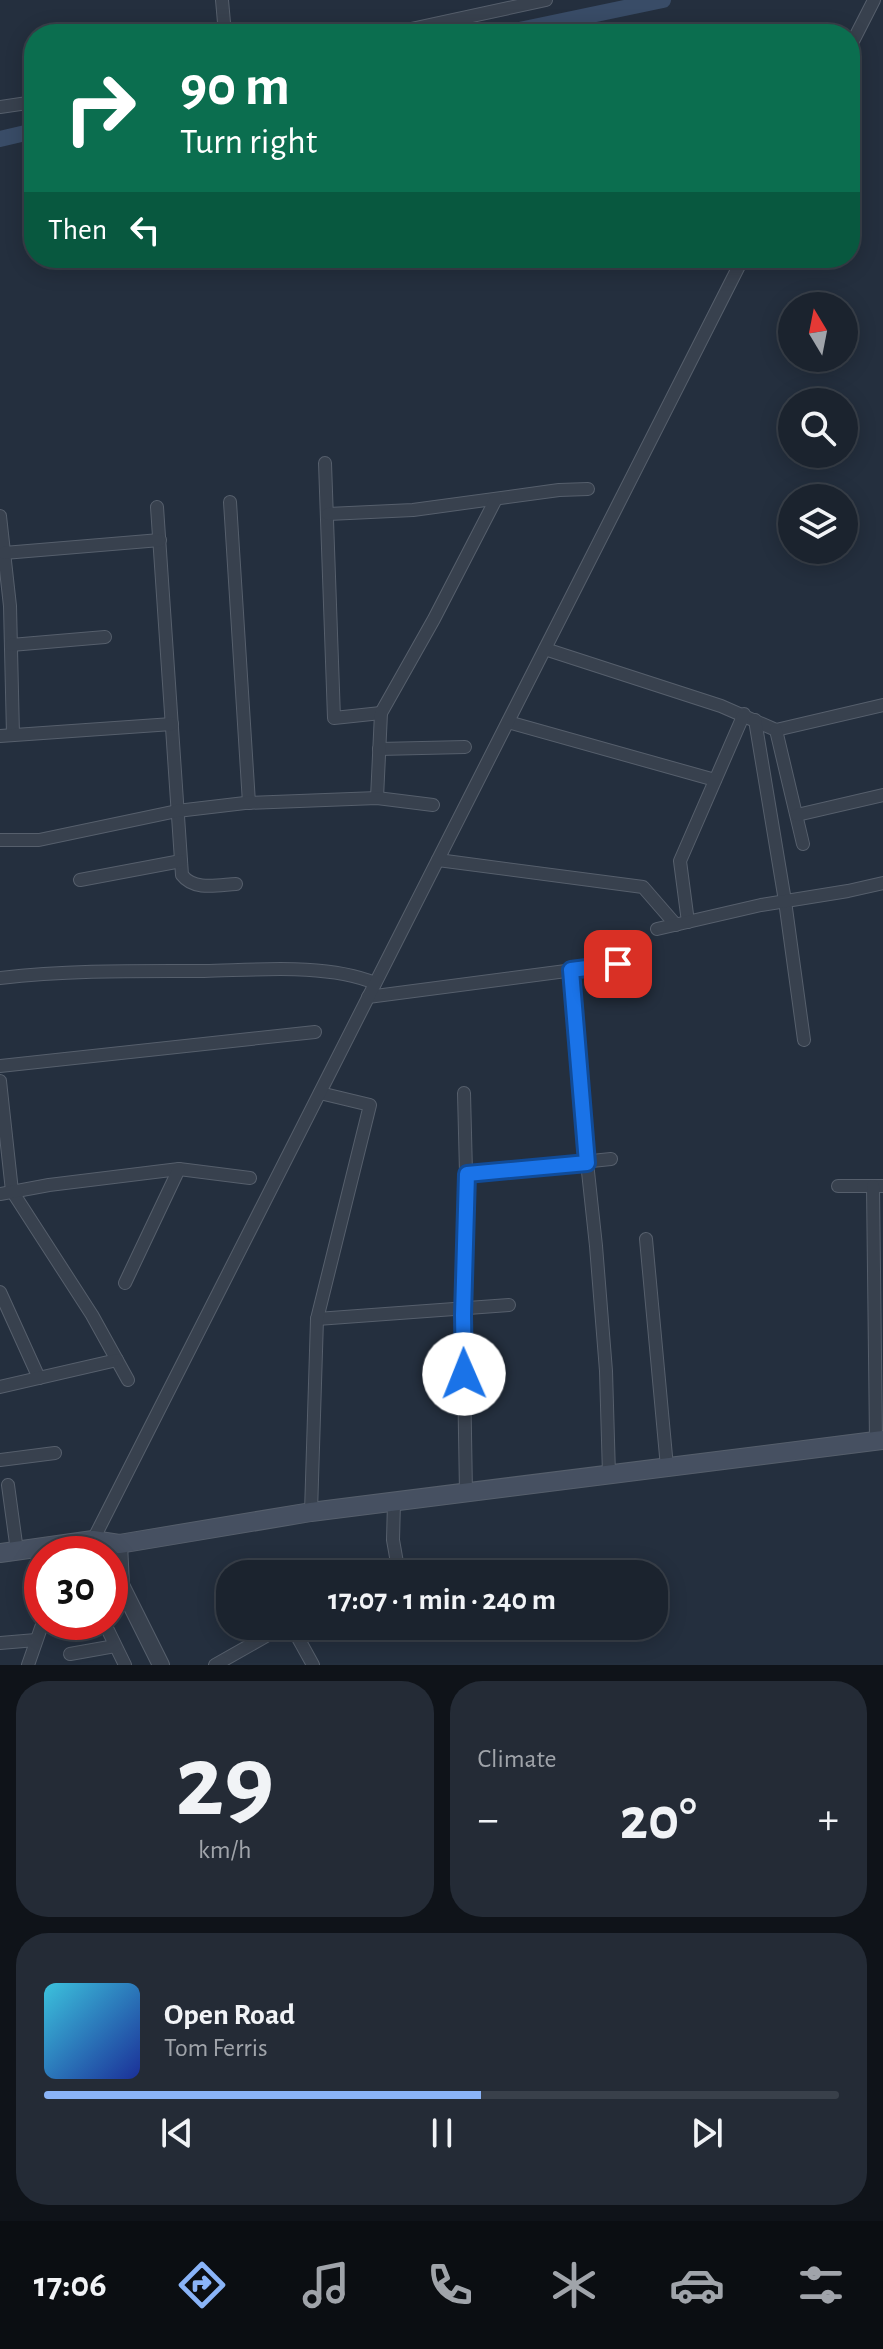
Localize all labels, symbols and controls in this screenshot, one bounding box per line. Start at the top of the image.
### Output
icon: right [48,56,152,160]
text: 90 m [180,59,290,115]
text: Turn right [180,124,317,160]
icon: left [123,208,167,252]
text: Then [48,215,107,245]
north arrow [778,292,858,372]
map controls [778,292,858,564]
button: search [778,388,858,468]
button: layers [778,484,858,564]
pin [584,930,652,998]
icon: arrive [596,942,640,986]
position arrow [422,1332,506,1416]
speed limit sign: 30 [24,1536,128,1640]
text: 17:07 · 1 min · 240 m [328,1585,556,1615]
text: 29 [175,1731,274,1835]
text: Climate [478,1746,556,1772]
text: 20° [620,1790,697,1850]
text: − [478,1798,499,1842]
text: + [818,1798,839,1842]
text: km/h [198,1837,252,1863]
text: Open Road [164,2000,295,2030]
text: Tom Ferris [164,2035,268,2061]
icon: previous [155,2111,199,2155]
icon: pause [420,2111,464,2155]
icon: next [685,2111,729,2155]
icon: directions [174,2257,230,2313]
icon: music [298,2257,354,2313]
icon: phone [422,2257,478,2313]
icon: climate [546,2257,602,2313]
icon: car [669,2257,725,2313]
icon: filters [793,2257,849,2313]
text: 17:06 [34,2267,107,2303]

